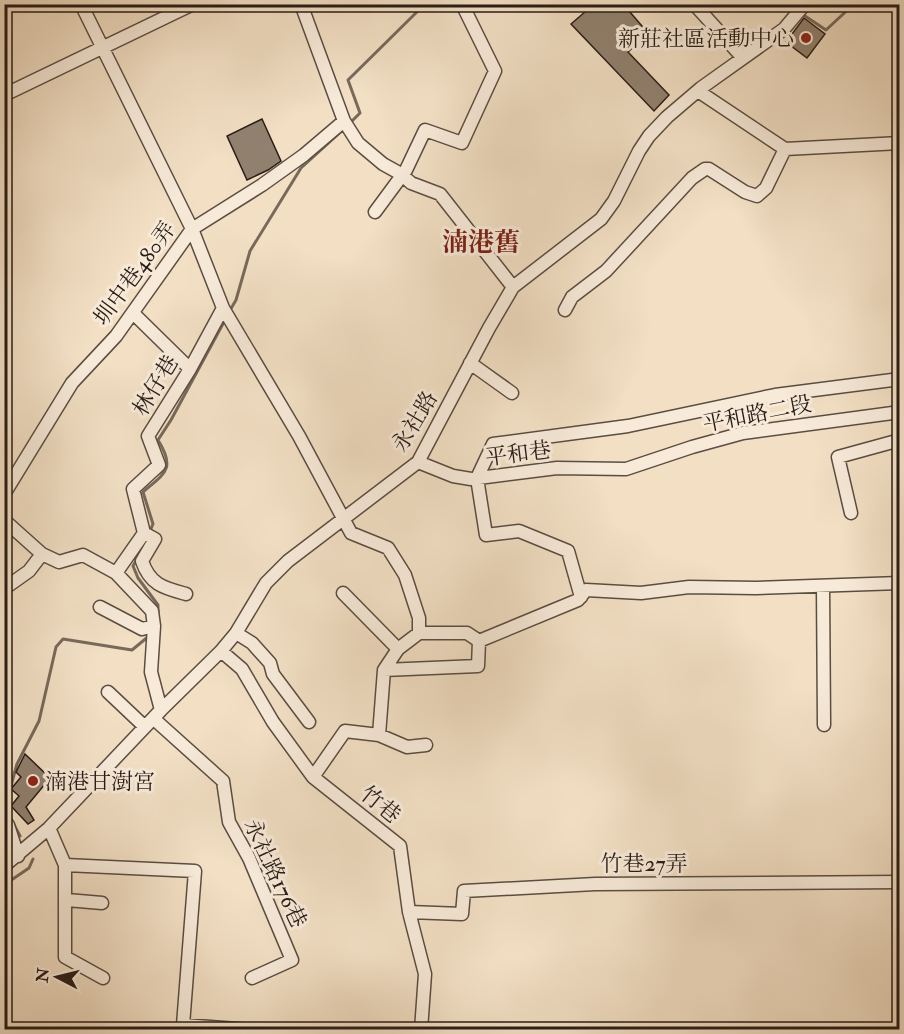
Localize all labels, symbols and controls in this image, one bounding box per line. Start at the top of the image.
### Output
place label: 新莊社區活動中心 [618,25,794,53]
marker: 新莊社區活動中心 [799,31,813,45]
street label: 圳中巷480弄 [88,216,182,331]
district label: 湳港舊 [442,227,520,259]
street label: 林仔巷 [127,350,185,421]
street label: 永社路 [386,386,444,457]
street label: 平和路二段 [701,390,814,438]
street label: 平和巷 [484,436,553,472]
place label: 湳港甘澍宮 [45,768,155,796]
marker: 湳港甘澍宮 [26,774,40,788]
street label: 竹巷 [354,780,406,830]
street label: 永社路176巷 [238,814,313,932]
street label: 竹巷27弄 [600,850,688,878]
north arrow [27,947,87,1007]
text: N [32,966,54,985]

